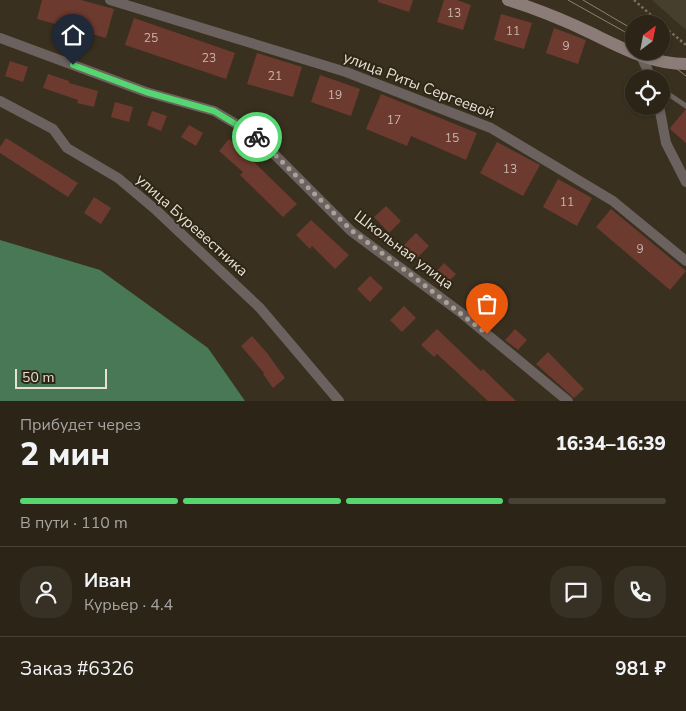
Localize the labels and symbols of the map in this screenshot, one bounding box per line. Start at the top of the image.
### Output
house number: 13 [447,5,461,21]
pin [52,14,94,65]
north arrow [625,15,670,60]
house number: 11 [506,23,520,39]
house number: 25 [144,30,158,46]
house number: 9 [562,38,570,54]
street label: улица Риты Сергеевой [341,47,497,123]
house number: 23 [202,50,216,66]
house number: 21 [268,68,282,84]
house number: 19 [328,87,342,103]
courier [232,112,282,162]
house number: 17 [387,112,401,128]
house number: 15 [445,130,459,146]
house number: 13 [503,161,517,177]
street label: улица Буревестника [132,169,252,281]
house number: 11 [560,194,574,210]
street label: Школьная улица [350,206,458,294]
house number: 9 [636,241,644,257]
pin [466,283,508,334]
scale bar [15,366,108,389]

